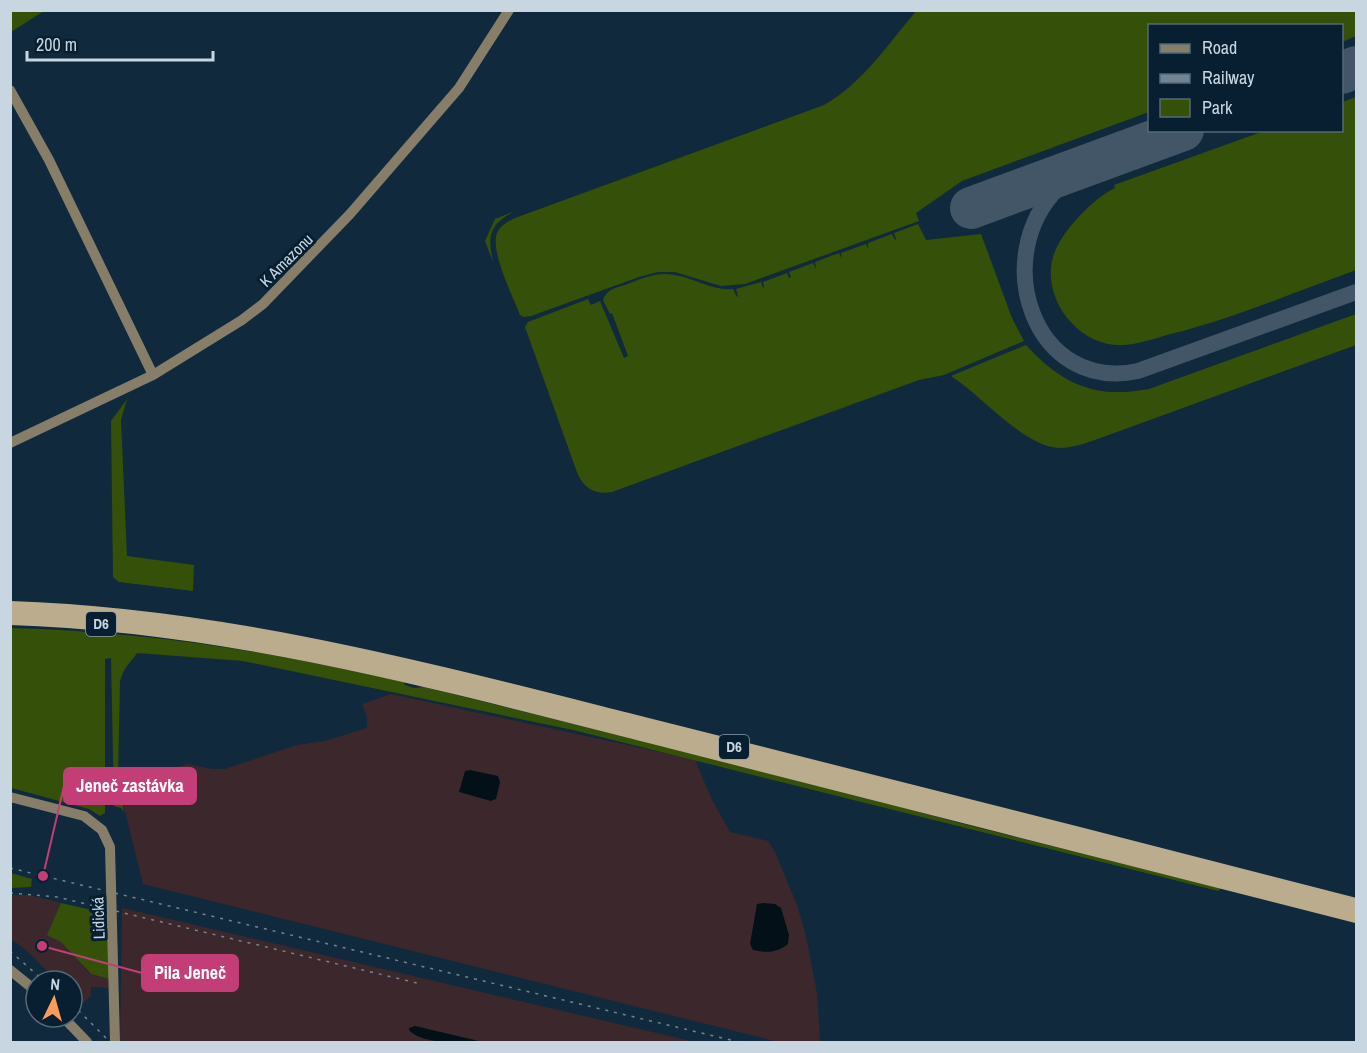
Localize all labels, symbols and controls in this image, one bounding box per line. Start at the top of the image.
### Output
scale bar [27,24,213,62]
legend [1148,24,1343,132]
text: 200 m [36,32,77,57]
text: Road [1202,35,1237,60]
text: Railway [1202,65,1255,90]
text: Park [1202,95,1233,120]
street label: K Amazonu [254,228,318,292]
road number: D6 [86,612,116,636]
road number: D6 [719,735,749,759]
callout: Jeneč zastávka [64,768,196,804]
text: Jeneč zastávka [76,773,185,798]
street label: Lidická [86,896,110,940]
callout: Pila Jeneč [142,955,238,991]
text: Pila Jeneč [154,960,226,985]
north arrow [24,969,84,1029]
text: N [50,973,61,995]

